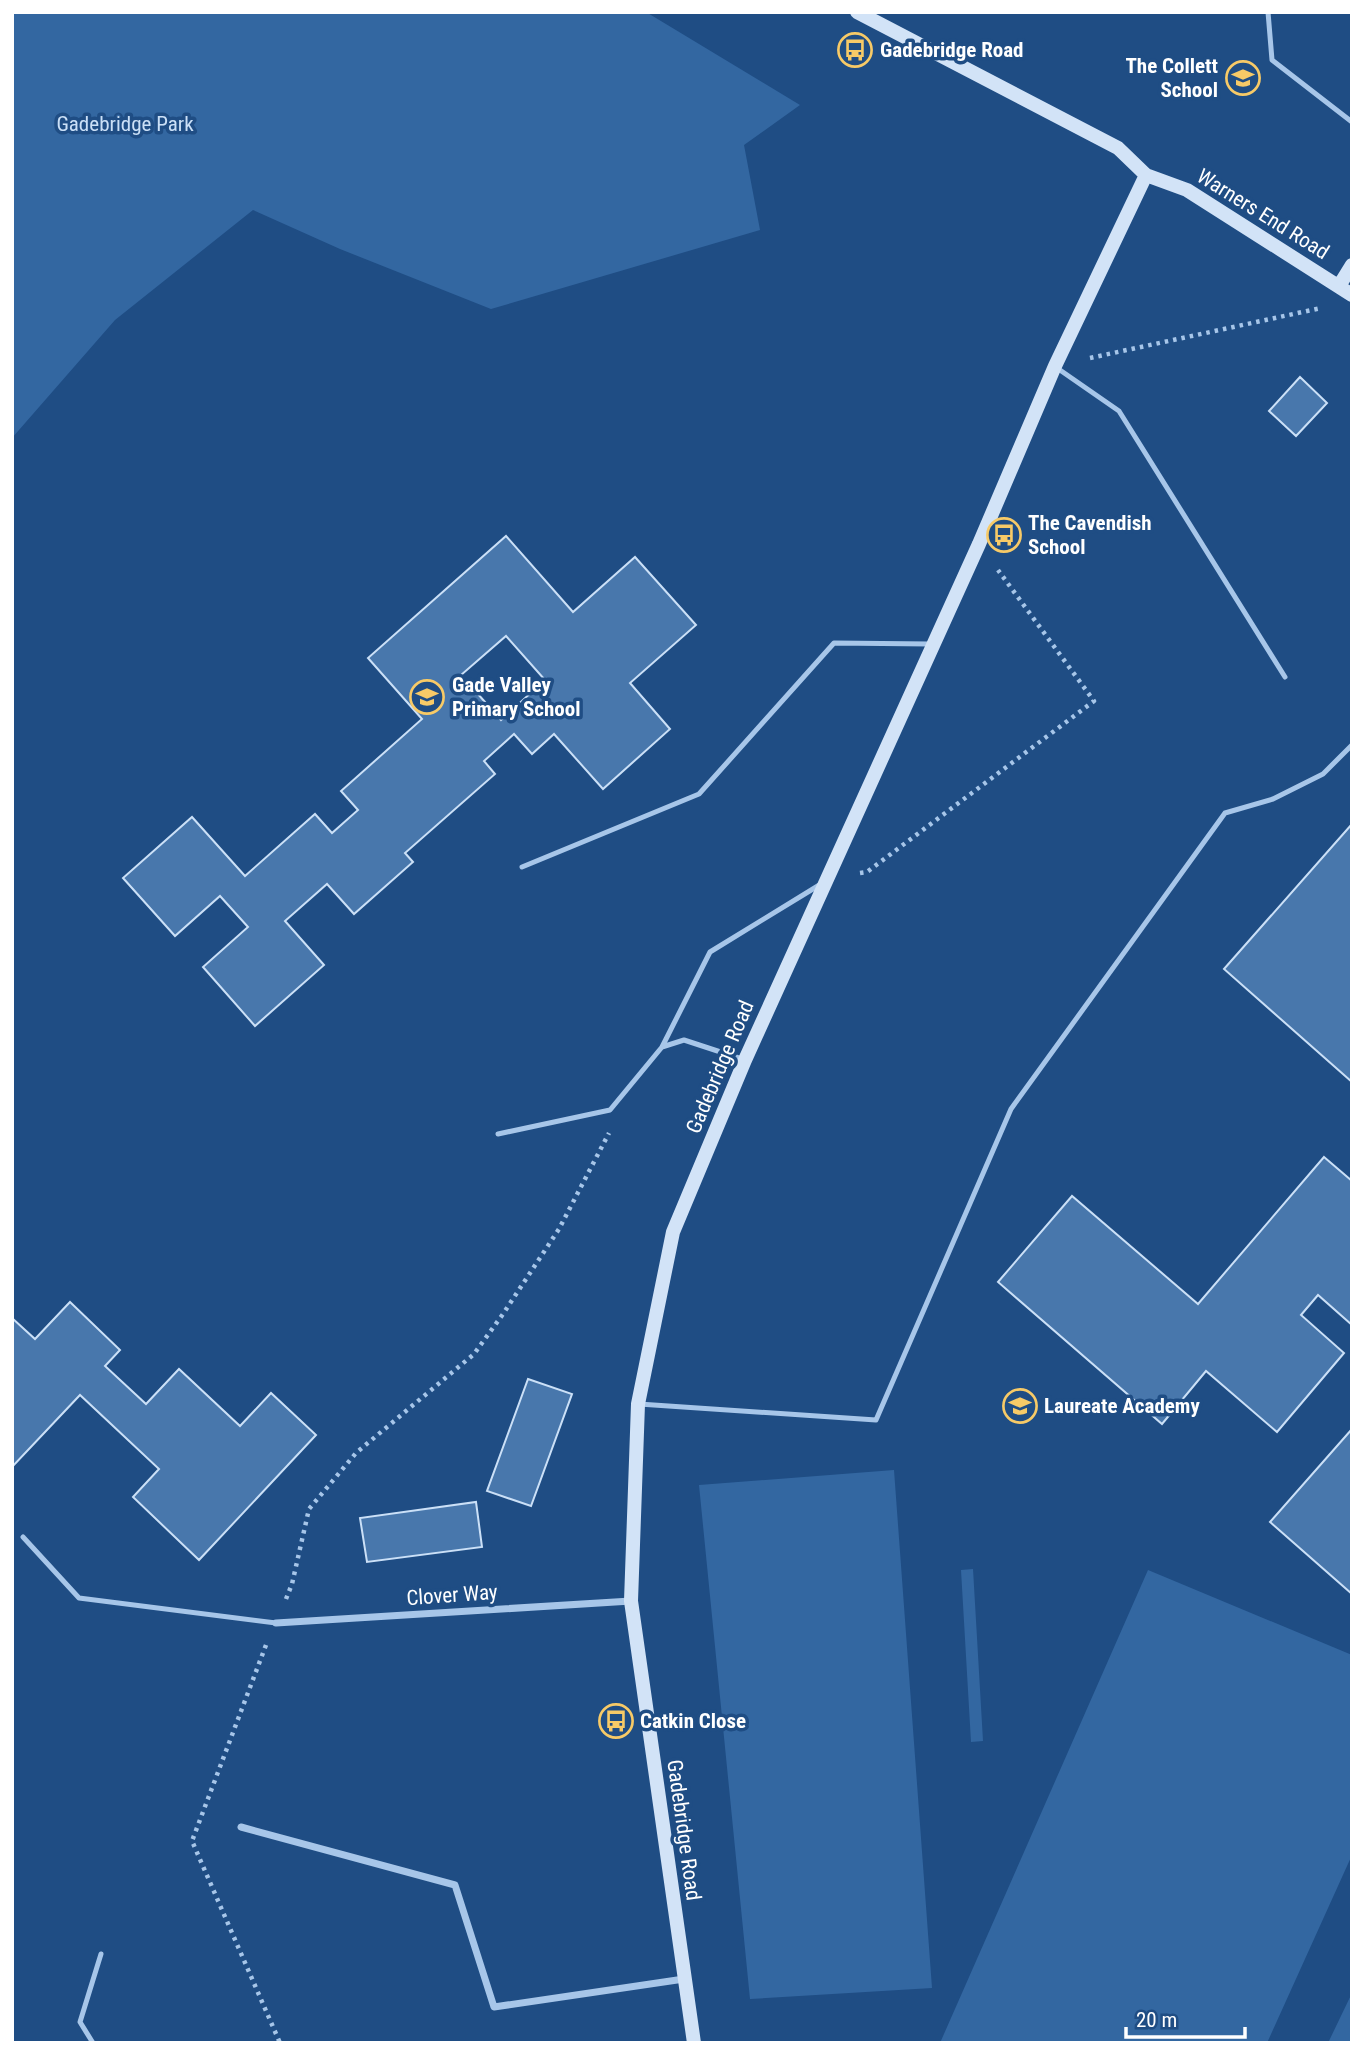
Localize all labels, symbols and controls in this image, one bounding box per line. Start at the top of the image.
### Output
bus stop icon: Gadebridge Road [836,31,874,69]
place label: Gadebridge Road [880,38,1024,62]
place label: The Collett School [1125,54,1218,102]
school or university icon: The Collett School [1224,59,1262,97]
park label: Gadebridge Park [56,112,194,136]
street label: Warners End Road [1193,164,1333,264]
place label: The Cavendish School [1028,511,1152,559]
bus stop icon: The Cavendish School [985,516,1023,554]
place label: Gade Valley Primary School [452,673,581,721]
school or university icon: Gade Valley Primary School [408,678,446,716]
street label: Gadebridge Road [681,997,759,1137]
school or university icon: Laureate Academy [1001,1387,1039,1425]
place label: Laureate Academy [1044,1394,1200,1418]
street label: Clover Way [406,1580,499,1610]
bus stop icon: Catkin Close [597,1702,635,1740]
place label: Catkin Close [640,1709,746,1733]
street label: Gadebridge Road [662,1758,706,1902]
scale bar [1126,1996,1245,2040]
text: 20 m [1136,2008,1177,2032]

